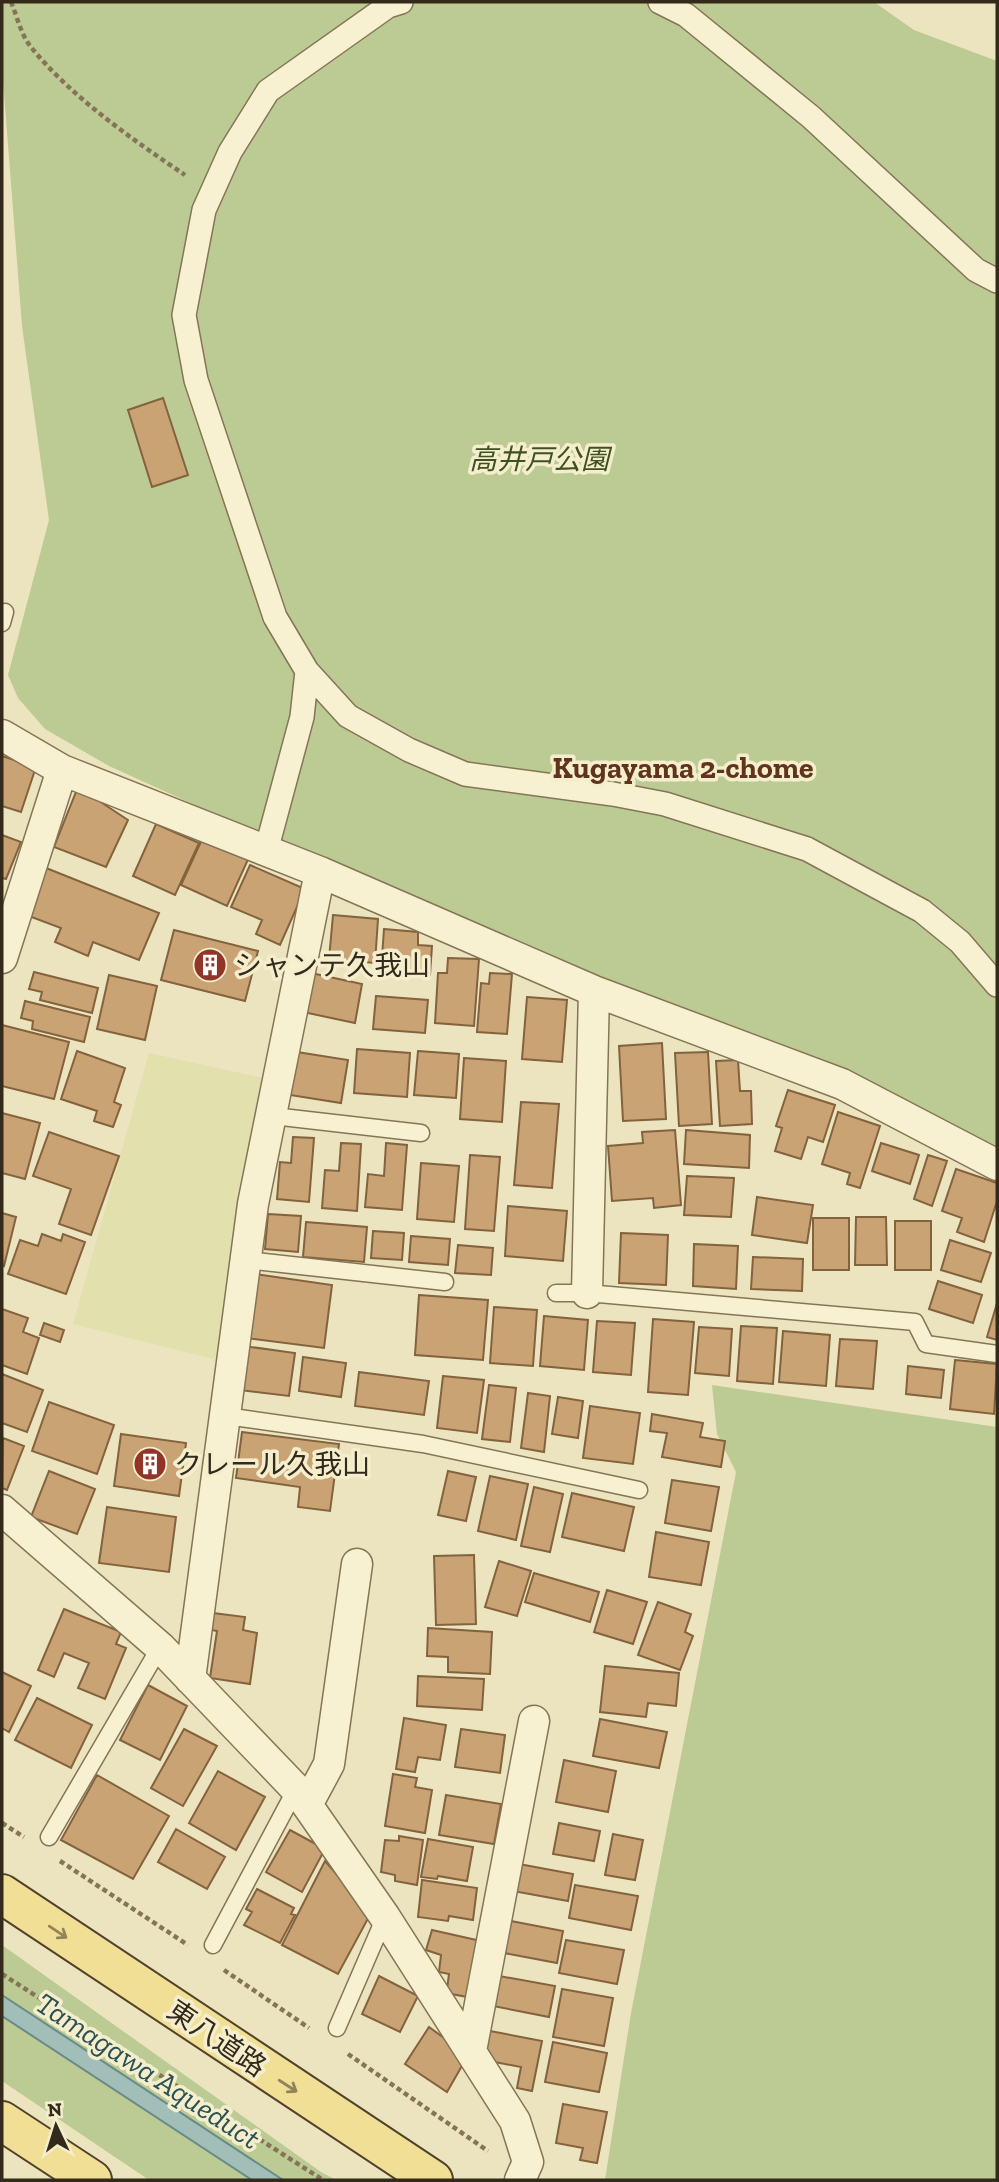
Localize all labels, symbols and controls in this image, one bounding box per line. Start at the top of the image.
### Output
park label: 高井戸公園 [469,443,613,476]
district label: Kugayama 2-chome [553,750,813,786]
building icon: シャンテ久我山 [191,946,229,984]
place label: シャンテ久我山 [234,949,430,982]
building icon: クレール久我山 [131,1445,169,1483]
place label: クレール久我山 [174,1448,370,1481]
one-way arrow [48,1926,68,1940]
water label: Tamagawa Aqueduct [29,1985,267,2157]
street label: 東八道路 [161,1993,272,2083]
one-way arrow [278,2079,298,2093]
north arrow [21,2091,91,2161]
text: N [47,2098,63,2122]

